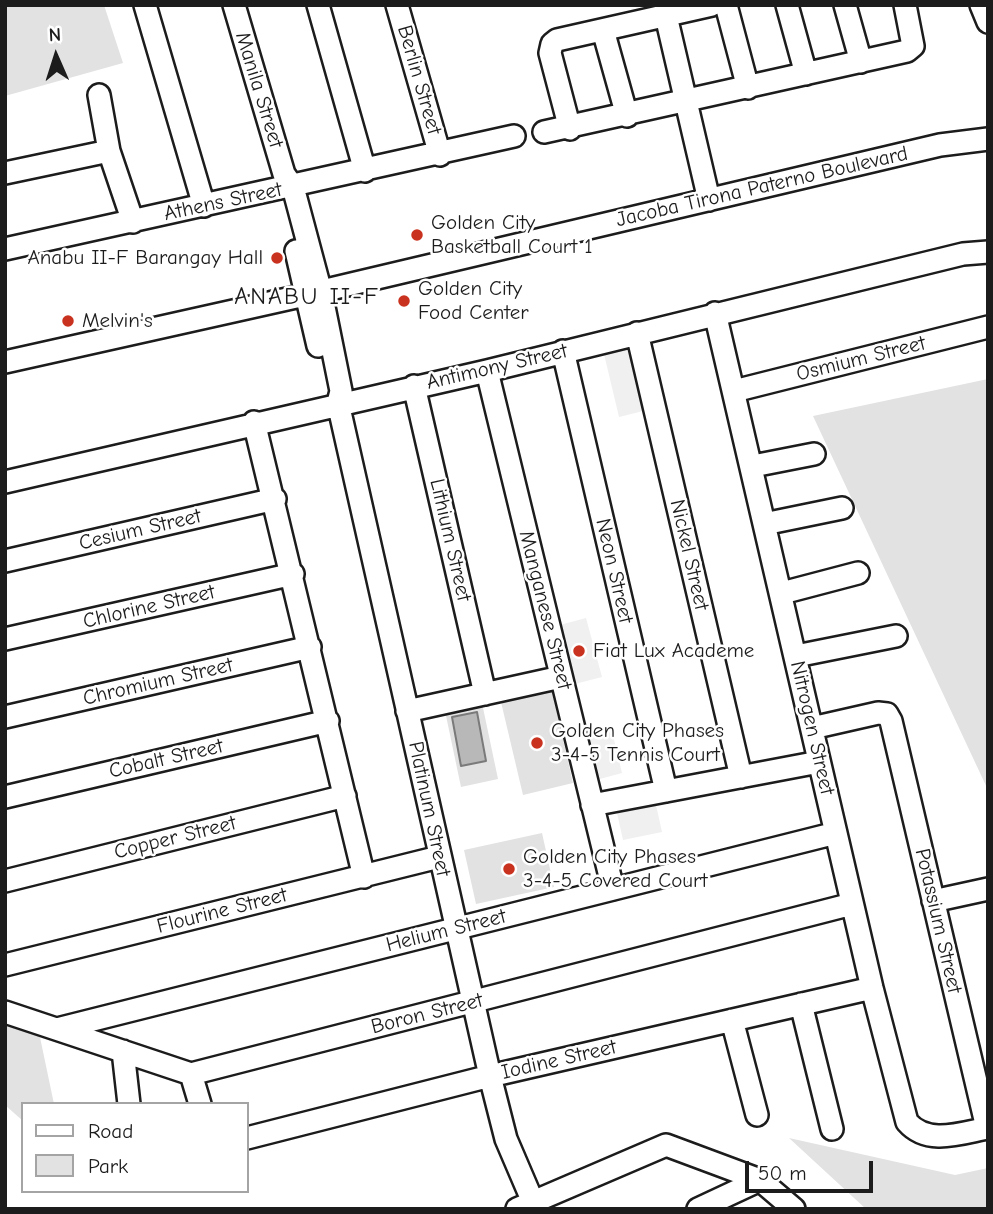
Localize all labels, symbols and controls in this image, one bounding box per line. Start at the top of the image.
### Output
north arrow [21,21,91,91]
street label: Berlin Street [391,22,447,138]
text: N [48,24,62,46]
street label: Manila Street [229,29,289,151]
street label: Jacoba Tirona Paterno Boulevard [614,141,910,233]
street label: Athens Street [162,177,284,227]
place label: Golden City Basketball Court 1 [431,210,593,260]
marker: Golden City Basketball Court 1 [409,227,425,243]
place label: Anabu II-F Barangay Hall [28,245,263,271]
marker: Anabu II-F Barangay Hall [269,250,285,266]
place label: Golden City Food Center [418,276,529,326]
district label: ANABU II-F [236,283,378,311]
marker: Golden City Food Center [396,293,412,309]
place label: Melvin's [82,308,153,334]
marker: Melvin's [60,313,76,329]
street label: Osmium Street [794,331,928,387]
street label: Antimony Street [424,339,570,395]
street label: Lithium Street [424,476,476,604]
street label: Nickel Street [664,497,714,613]
street label: Cesium Street [76,504,204,556]
street label: Neon Street [590,516,638,626]
street label: Manganese Street [513,528,577,692]
street label: Chlorine Street [81,580,217,634]
place label: Fiat Lux Academe [593,638,754,664]
marker: Fiat Lux Academe [571,643,587,659]
street label: Chromium Street [81,653,235,711]
street label: Nitrogen Street [784,659,840,797]
place label: Golden City Phases 3-4-5 Tennis Court [551,718,724,768]
street label: Cobalt Street [107,734,225,784]
marker: Golden City Phases 3-4-5 Tennis Court [529,735,545,751]
street label: Platinum Street [402,739,456,879]
street label: Copper Street [111,811,239,865]
place label: Golden City Phases 3-4-5 Covered Court [523,844,707,894]
street label: Potassium Street [909,846,967,996]
marker: Golden City Phases 3-4-5 Covered Court [501,861,517,877]
street label: Flourine Street [154,883,290,939]
street label: Helium Street [383,904,509,958]
street label: Boron Street [368,988,486,1040]
street label: Iodine Street [499,1035,619,1085]
legend [21,1102,248,1193]
text: Road [88,1119,133,1143]
scale bar [748,1148,876,1192]
text: Park [88,1154,128,1178]
text: 50 m [758,1161,807,1185]

